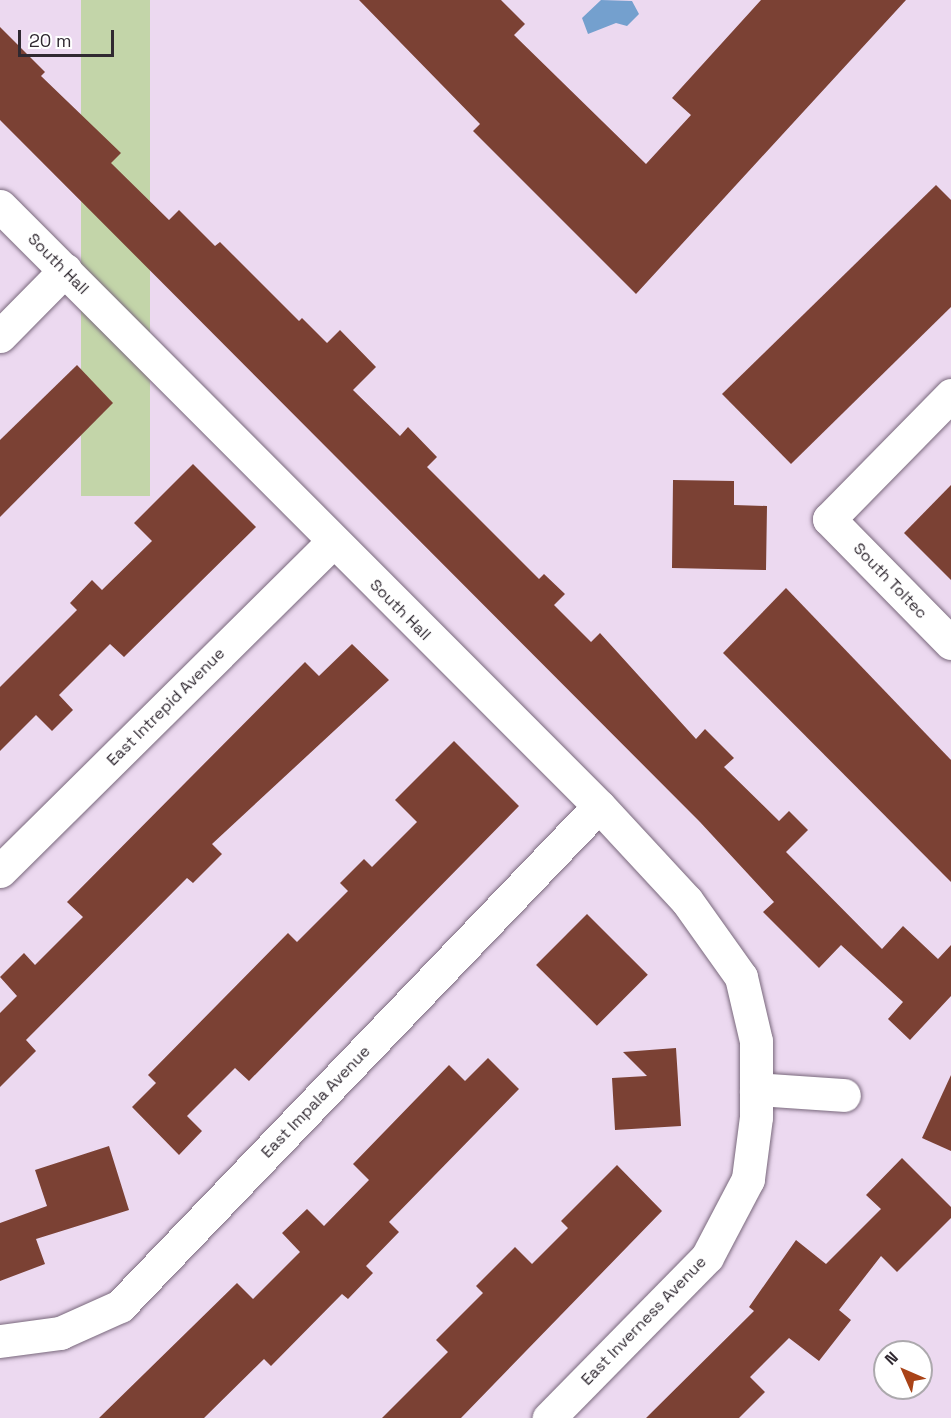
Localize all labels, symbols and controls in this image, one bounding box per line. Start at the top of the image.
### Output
scale bar [21,18,117,56]
text: 20 m [29,29,72,52]
street label: South Hall [24,230,92,298]
street label: South Toltec [849,539,931,623]
street label: South Hall [366,576,434,644]
street label: East Intrepid Avenue [103,644,229,770]
street label: East Impala Avenue [257,1042,375,1162]
street label: East Inverness Avenue [577,1253,711,1389]
north arrow [873,1340,933,1400]
text: N [880,1347,903,1370]

